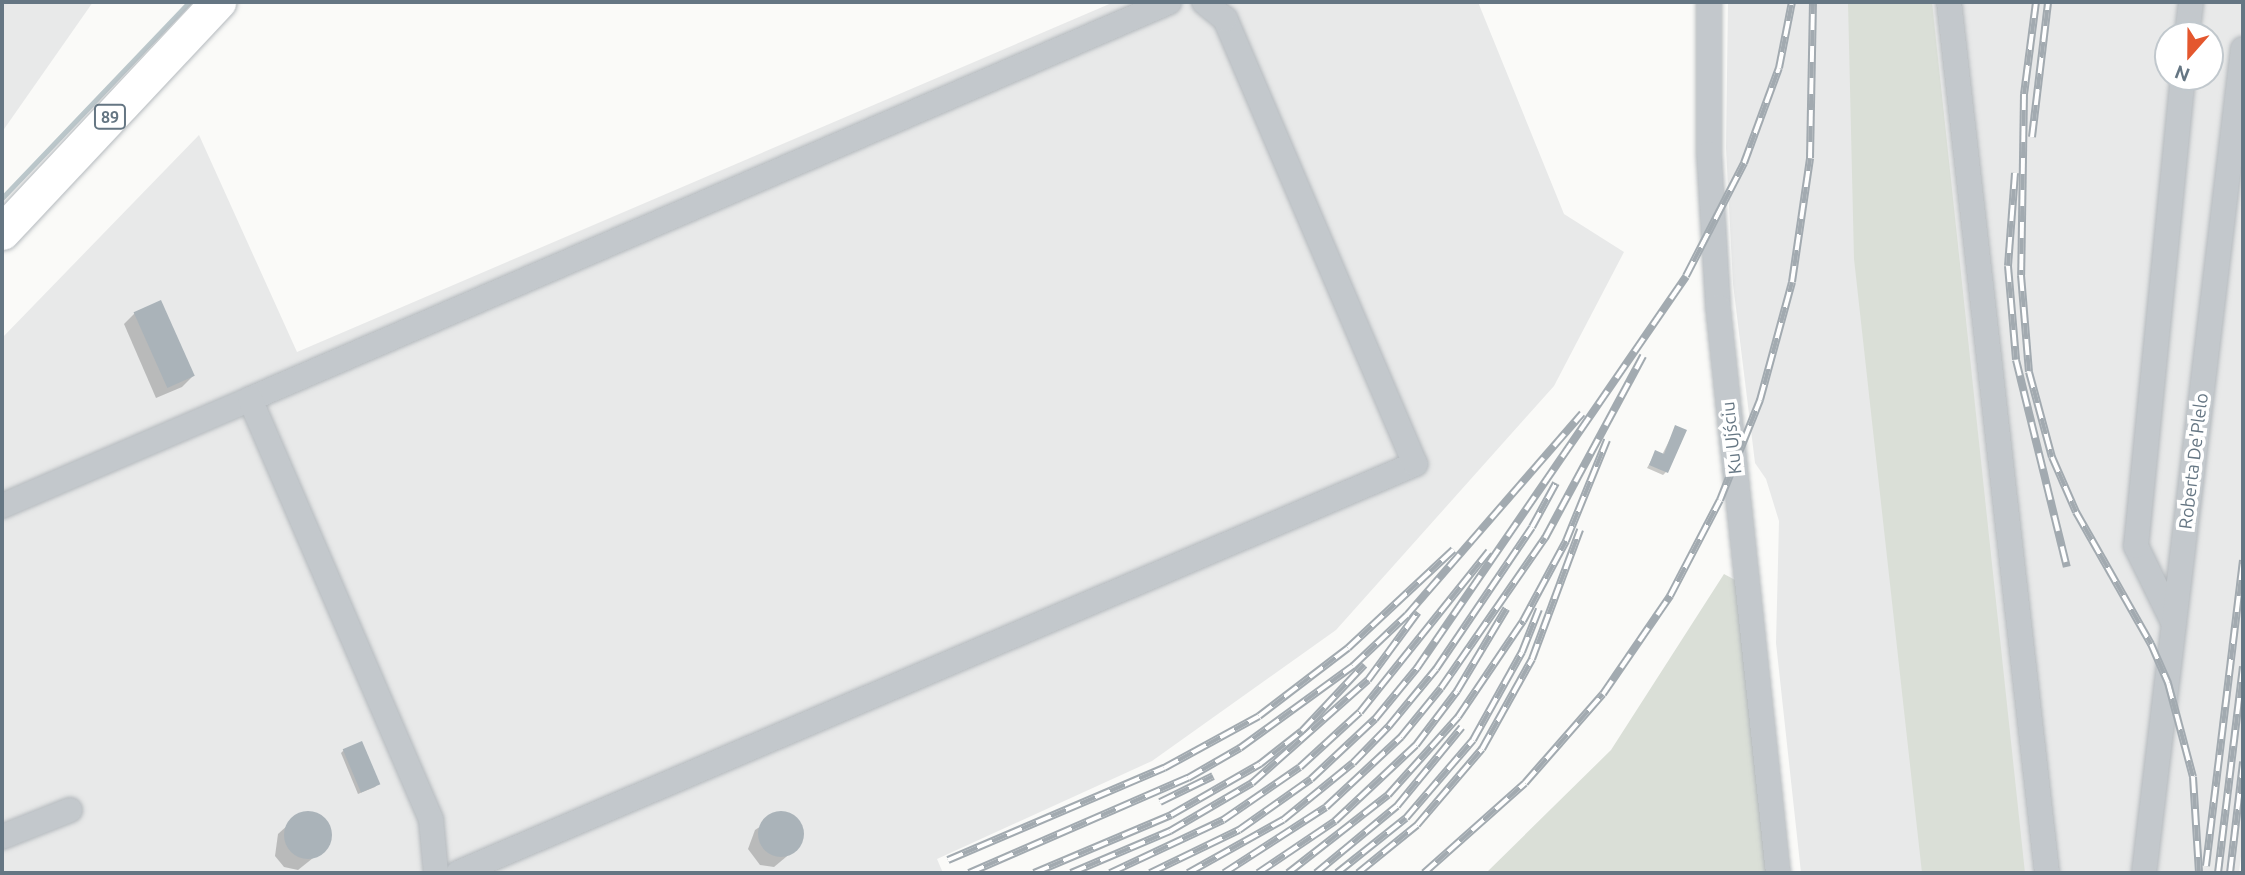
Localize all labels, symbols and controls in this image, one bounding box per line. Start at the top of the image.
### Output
north arrow [2154,21,2224,91]
text: N [2172,61,2193,87]
road number: 89 [92,105,128,130]
street label: Roberta De'Plelo [2174,392,2212,530]
street label: Ku Ujściu [1716,401,1746,475]

